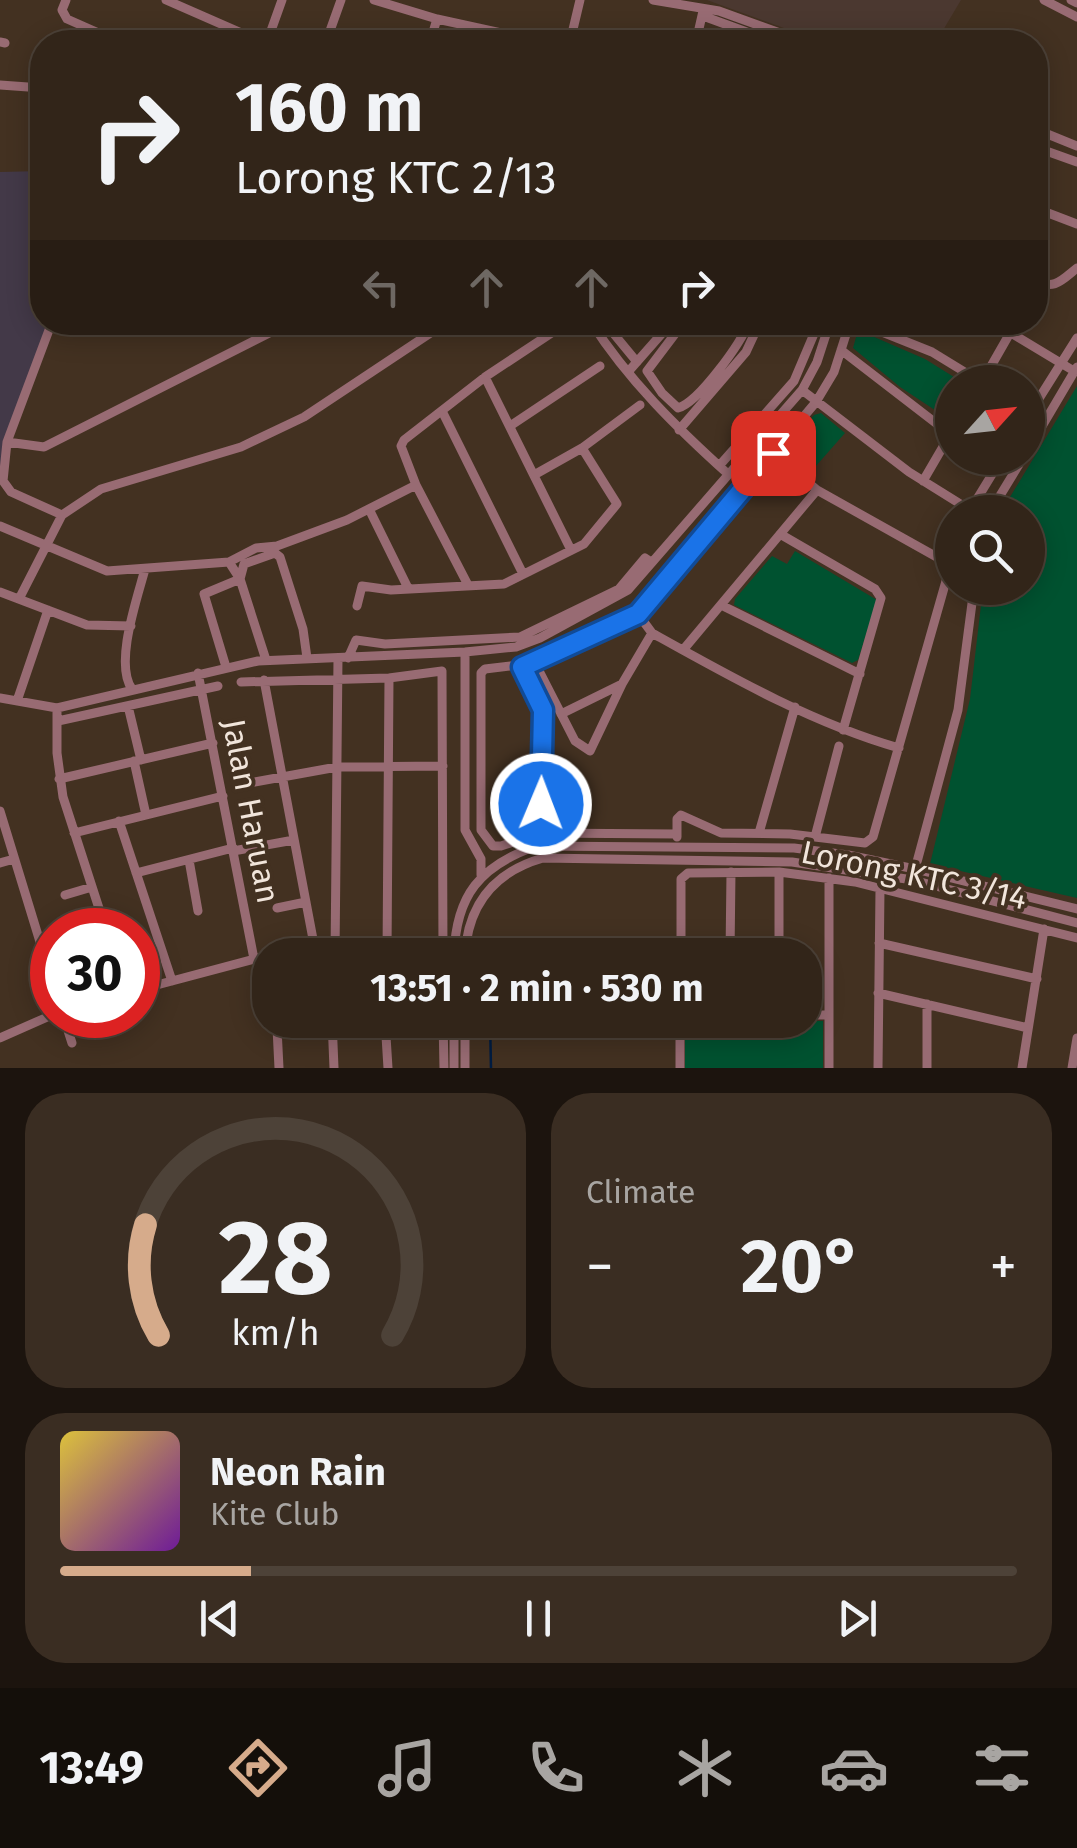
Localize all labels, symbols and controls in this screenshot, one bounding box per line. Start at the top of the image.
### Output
text: 160 m [235,66,424,150]
icon: right [70,70,200,200]
text: Lorong KTC 2/13 [235,151,557,205]
icon: left [354,260,409,315]
icon: ahead [459,260,514,315]
icon: ahead [564,260,619,315]
icon: right [669,260,724,315]
north arrow [935,365,1045,475]
map controls [935,365,1045,605]
pin [731,411,816,496]
icon: arrive [746,426,801,481]
button: search [935,495,1045,605]
street label: Jalan Haruan [215,716,287,906]
position arrow [489,752,593,856]
street label: Lorong KTC 3/14 [798,833,1030,917]
speed limit sign: 30 [30,908,160,1038]
text: 13:51 · 2 min · 530 m [370,965,704,1011]
text: Climate [586,1173,695,1211]
text: 28 [218,1196,333,1321]
text: 20° [741,1222,862,1312]
text: − [586,1234,614,1300]
text: + [990,1234,1017,1300]
text: km/h [231,1312,320,1354]
text: Neon Rain [210,1449,386,1495]
text: Kite Club [210,1495,339,1533]
icon: previous [192,1591,247,1646]
icon: pause [511,1591,566,1646]
icon: next [830,1591,885,1646]
icon: directions [223,1733,293,1803]
icon: music [372,1733,442,1803]
icon: phone [521,1733,591,1803]
icon: climate [670,1733,740,1803]
icon: car [819,1733,889,1803]
icon: filters [967,1733,1037,1803]
text: 13:49 [39,1741,144,1795]

